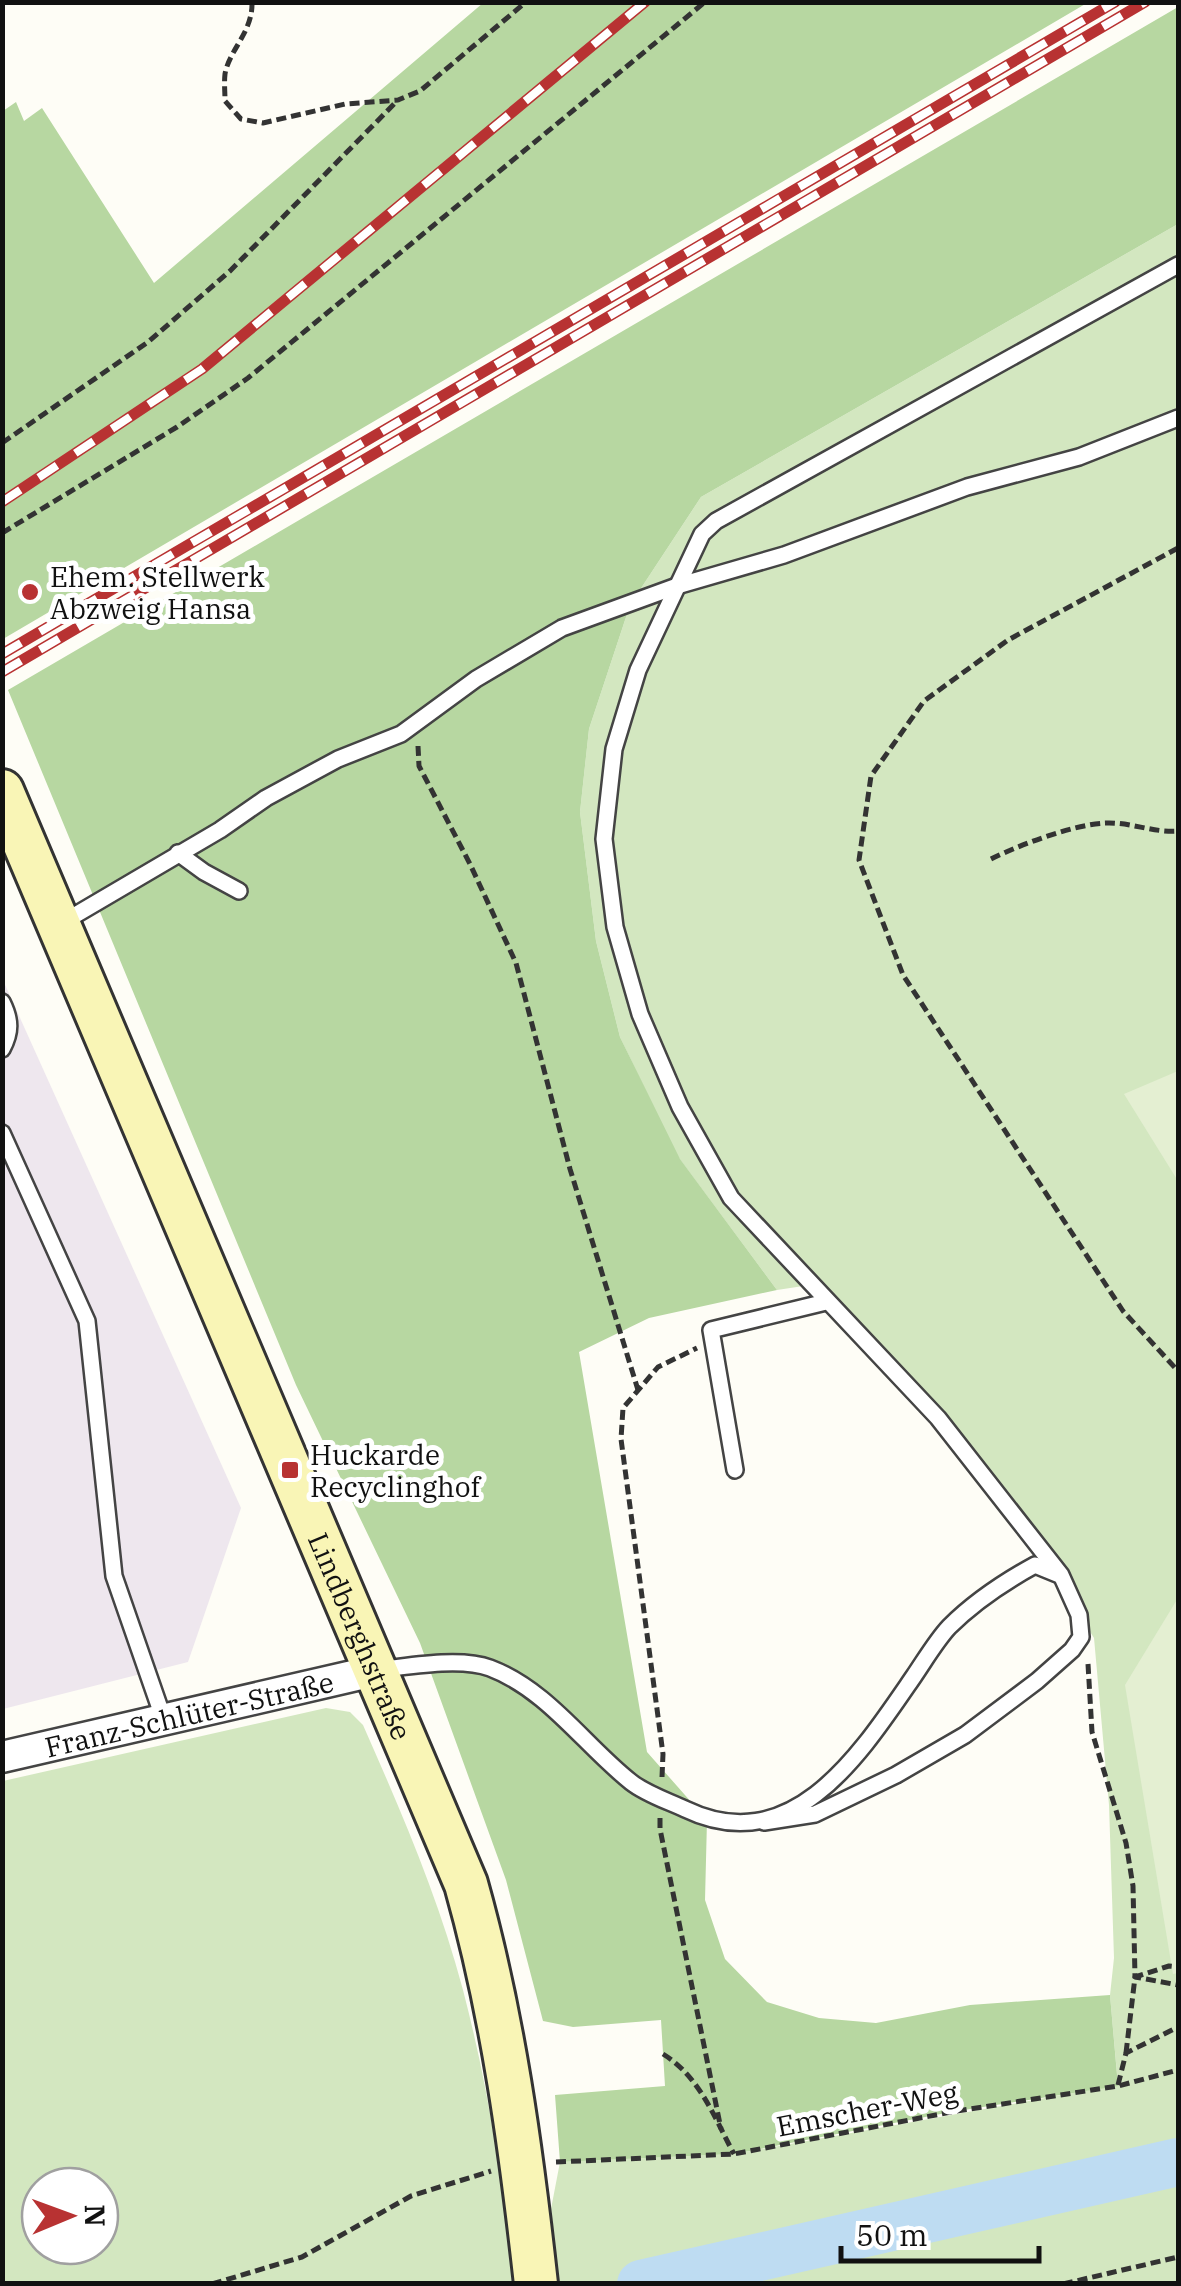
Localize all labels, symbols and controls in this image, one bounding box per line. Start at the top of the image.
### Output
place label: Ehem. Stellwerk Abzweig Hansa [50,558,266,627]
marker: Ehem. Stellwerk Abzweig Hansa [19,581,41,603]
place label: Huckarde Recyclinghof [310,1436,482,1505]
marker: Huckarde Recyclinghof [279,1459,301,1481]
street label: Lindberghstraße [300,1527,421,1745]
street label: Franz-Schlüter-Straße [41,1662,337,1765]
street label: Emscher-Weg [773,2073,961,2145]
north arrow [20,2166,120,2266]
scale bar [841,2201,1038,2263]
text: N [77,2204,114,2227]
text: 50 m [856,2215,928,2254]

